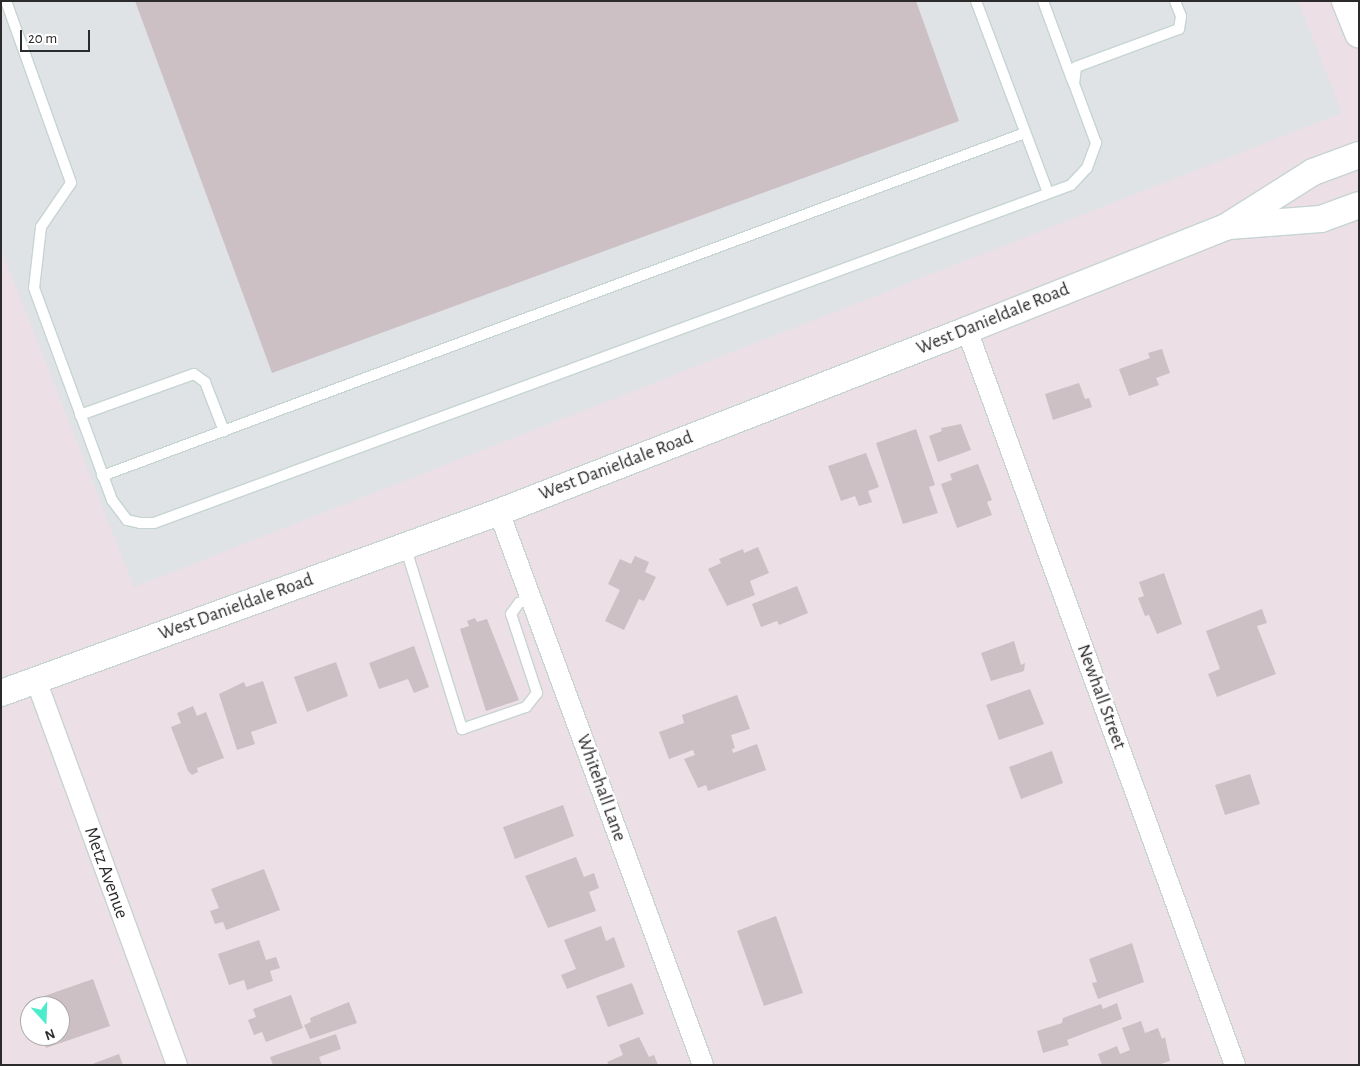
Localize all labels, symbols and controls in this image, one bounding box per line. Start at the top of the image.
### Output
scale bar [22,20,92,52]
text: 20 m [28,31,57,46]
street label: West Danieldale Road [913,278,1073,360]
street label: West Danieldale Road [536,426,696,506]
street label: West Danieldale Road [156,568,316,646]
street label: Newhall Street [1071,641,1131,753]
street label: Whitehall Lane [571,731,631,845]
street label: Metz Avenue [79,824,133,922]
north arrow [20,996,70,1046]
text: N [43,1026,57,1042]

